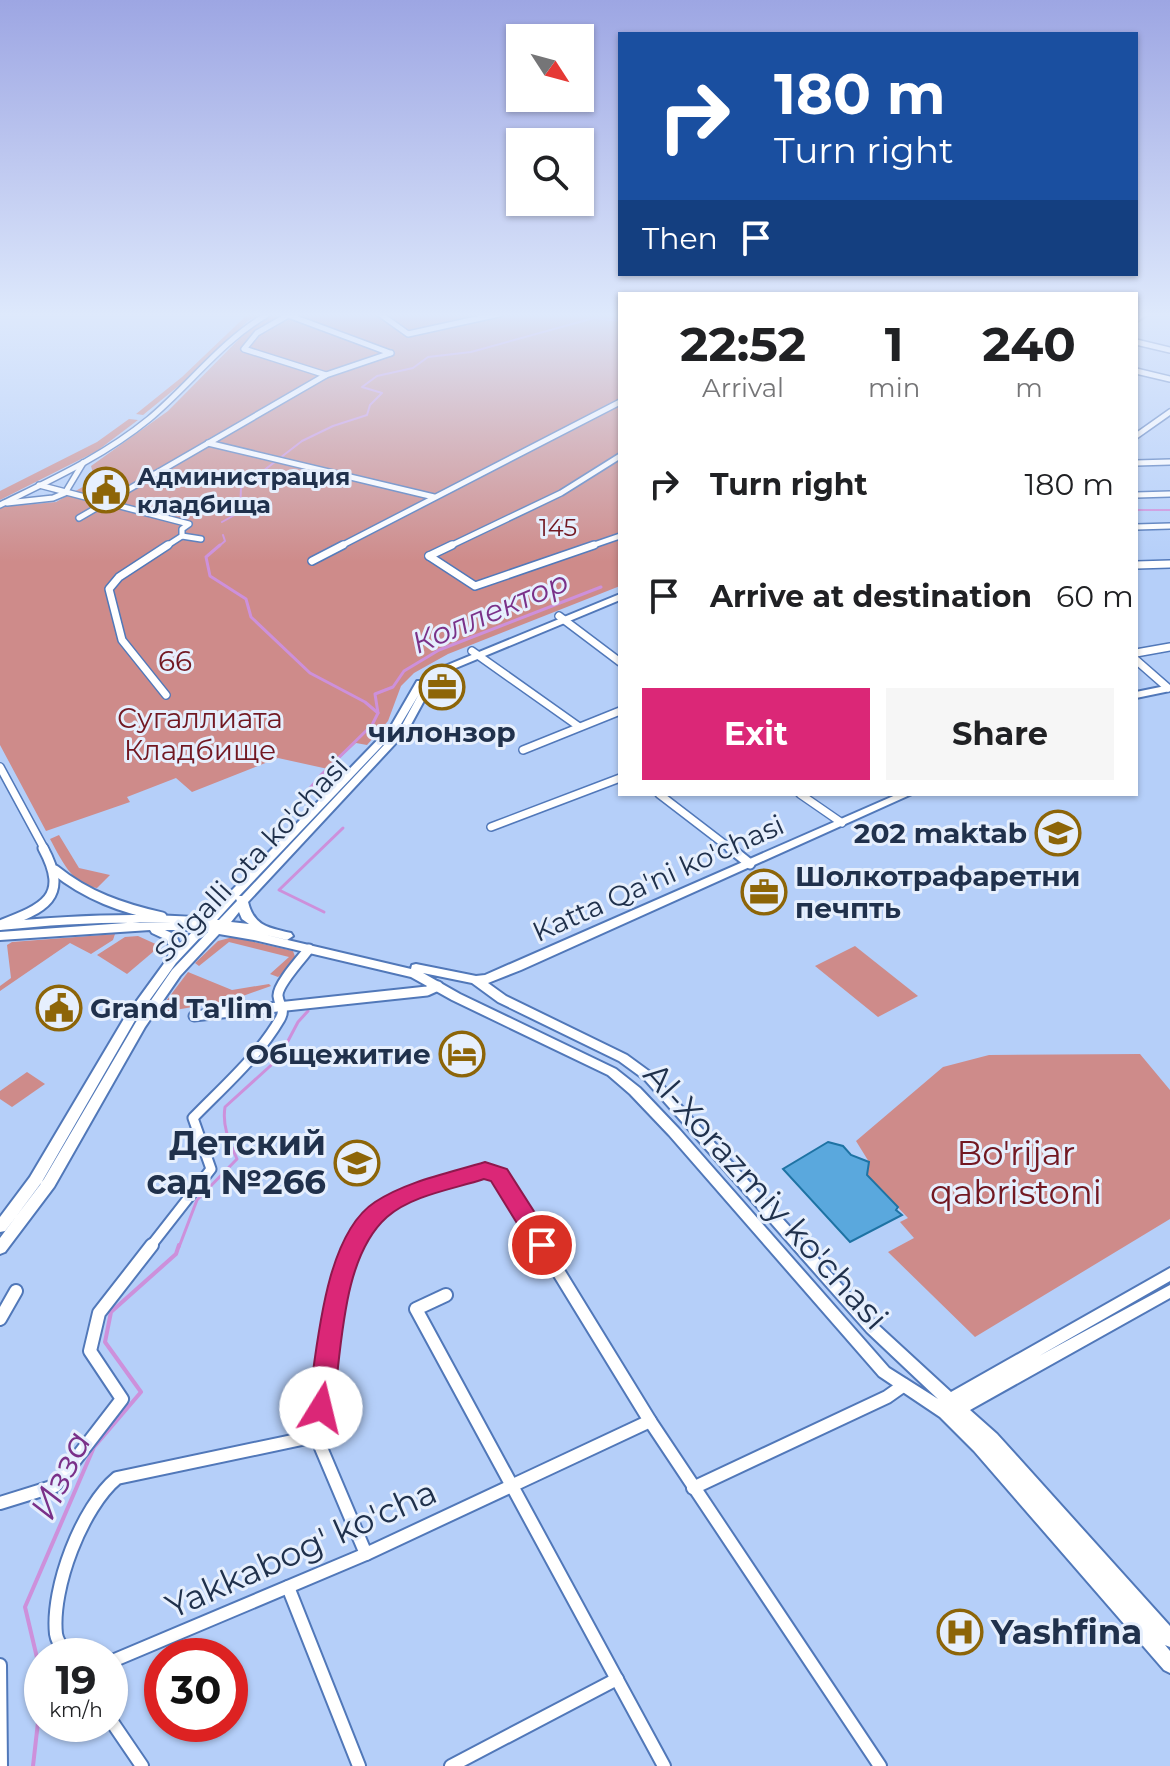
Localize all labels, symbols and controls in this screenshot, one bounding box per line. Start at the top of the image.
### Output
north arrow [506,24,594,112]
map controls [506,24,594,216]
text: 180 m [774,60,946,128]
icon: right [642,64,746,168]
button: search [506,128,594,216]
text: Turn right [774,128,954,172]
icon: arrive [734,216,778,260]
text: Then [642,220,718,257]
text: 22:52 [680,315,806,373]
text: 1 [885,315,904,373]
text: 240 [982,315,1076,373]
text: Arrival [702,372,784,404]
text: min [868,372,920,404]
text: m [1015,372,1043,404]
place label: Администрация кладбища [137,462,350,519]
icon: right [642,462,686,506]
public building icon: Администрация кладбища [82,466,130,514]
text: Turn right [710,466,867,503]
text: 180 m [1024,466,1114,503]
park label: 145 [539,513,577,542]
water label: Коллектор [406,562,574,662]
icon: arrive [642,574,686,618]
text: Arrive at destination [710,578,1032,615]
text: 60 m [1056,578,1134,615]
park label: 66 [158,644,192,678]
office icon: чилонзор [418,663,466,711]
button: Exit [642,688,870,780]
button: Share [886,688,1114,780]
park label: Сугаллиата Кладбище [117,701,283,767]
place label: чилонзор [368,715,516,749]
street label: So'galli ota ko'chasi [147,749,355,969]
street label: Katta Qa'ni ko'chasi [527,807,789,949]
school or university icon: 202 maktab [1034,809,1082,857]
place label: 202 maktab [854,816,1027,850]
place label: Шолкотрафаретни печпть [795,859,1081,925]
office icon: Шолкотрафаретни печпть [740,868,788,916]
public building icon: Grand Ta'lim [35,984,83,1032]
place label: Grand Ta'lim [90,991,273,1025]
hotel icon: Общежитие [438,1030,486,1078]
place label: Общежитие [245,1037,431,1071]
street label: Al-Xorazmiy ko'chasi [635,1054,897,1338]
place label: Детский сад №266 [146,1122,326,1203]
park label: Bo'rijar qabristoni [930,1132,1102,1213]
school or university icon: Детский сад №266 [333,1139,381,1187]
pin [508,1211,576,1279]
icon: arrive [520,1223,564,1267]
position arrow [279,1366,363,1450]
water label: Изза [20,1424,100,1526]
street label: Yakkabog' ko'cha [159,1470,443,1628]
hospital icon: Yashfina [936,1608,984,1656]
place label: Yashfina [990,1611,1142,1653]
speed limit sign: 30 [144,1638,248,1742]
text: 19 [55,1655,97,1704]
text: km/h [49,1698,103,1722]

